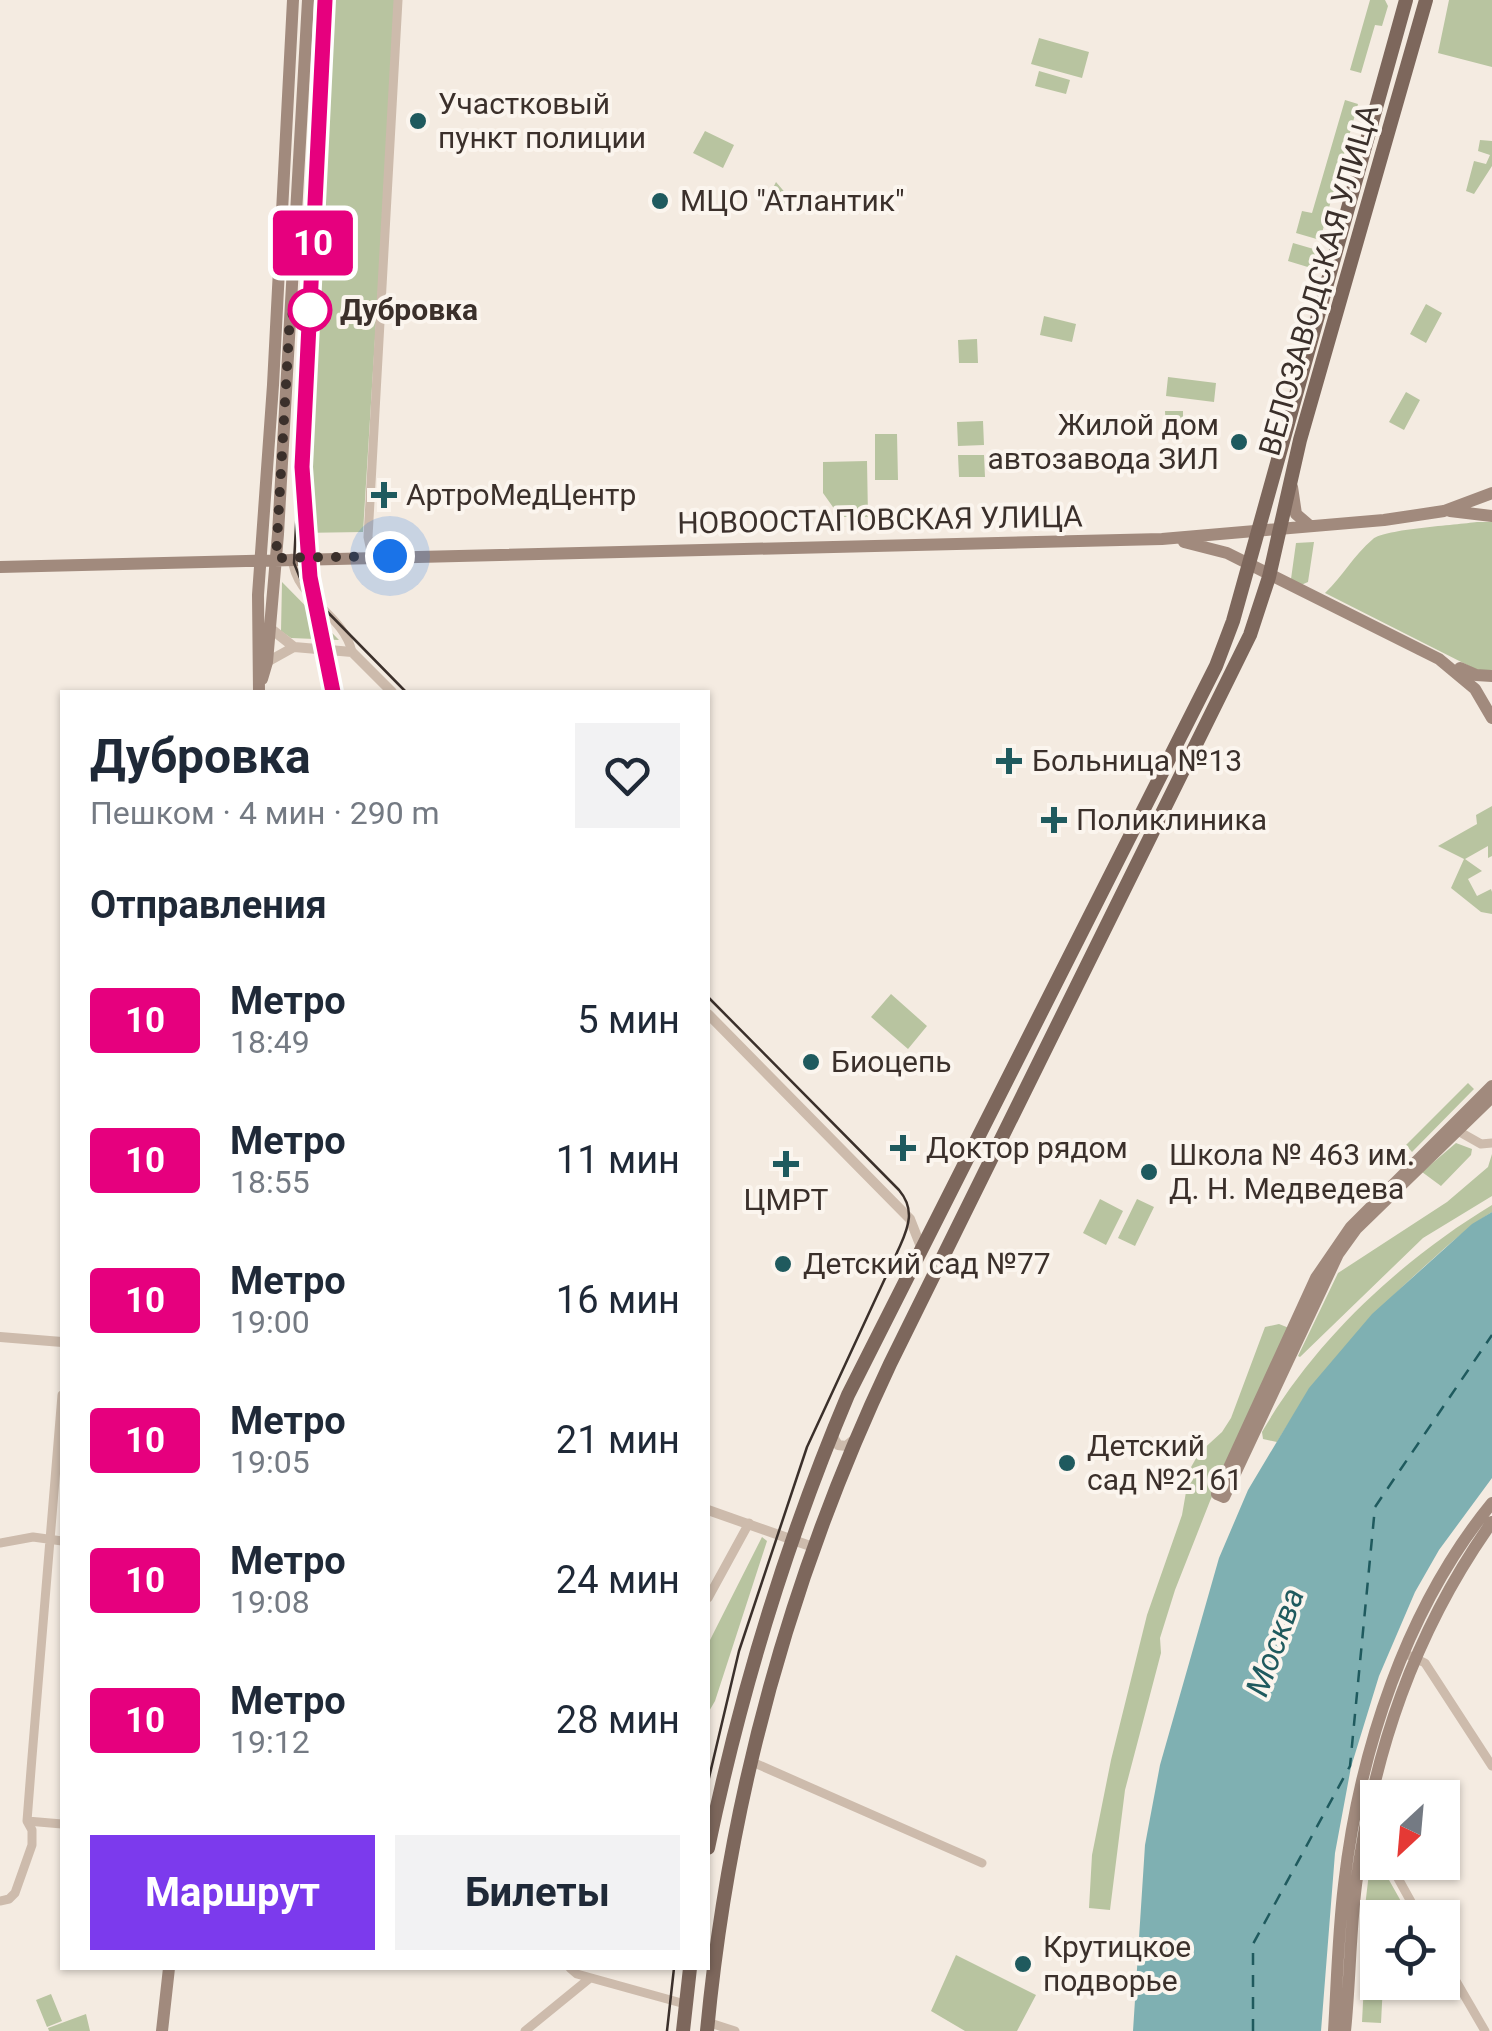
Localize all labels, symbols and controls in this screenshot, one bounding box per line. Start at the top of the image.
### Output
place label: Участковый пункт полиции [438,86,646,155]
street label: ВЕЛОЗАВОДСКАЯ УЛИЦА [1252,100,1386,459]
marker: Участковый пункт полиции [407,110,429,132]
place label: МЦО "Атлантик" [680,183,905,218]
marker: МЦО "Атлантик" [649,190,671,212]
line badge: 10 [268,210,358,276]
text: 10 [293,223,333,264]
marker: Дубровка [289,289,331,331]
place label: Дубровка [340,292,478,327]
place label: Жилой дом автозавода ЗИЛ [987,407,1219,476]
marker: Жилой дом автозавода ЗИЛ [1228,431,1250,453]
place label: АртроМедЦентр [406,477,636,512]
marker: АртроМедЦентр [371,482,397,508]
street label: НОВООСТАПОВСКАЯ УЛИЦА [677,498,1083,541]
your location [365,531,415,581]
button: heart [575,723,680,828]
text: Дубровка [90,728,311,785]
place label: Больница №13 [1032,743,1242,778]
marker: Больница №13 [996,748,1022,774]
text: Пешком · 4 мин · 290 m [90,794,440,832]
place label: Поликлиника [1076,802,1267,837]
marker: Поликлиника [1041,807,1067,833]
text: Отправления [90,883,327,927]
text: Метро [230,979,346,1023]
text: 5 мин [577,998,680,1042]
text: 10 [125,1000,165,1041]
text: 18:49 [230,1023,310,1061]
place label: Биоцепь [831,1044,952,1079]
marker: Биоцепь [800,1051,822,1073]
text: Метро [230,1119,346,1163]
place label: Доктор рядом [926,1130,1128,1165]
marker: Доктор рядом [890,1135,916,1161]
place label: Школа № 463 им. Д. Н. Медведева [1169,1137,1415,1206]
text: 11 мин [556,1138,680,1182]
text: 10 [125,1140,165,1181]
marker: ЦМРТ [773,1151,799,1177]
marker: Школа № 463 им. Д. Н. Медведева [1138,1161,1160,1183]
text: 18:55 [230,1163,310,1201]
place label: ЦМРТ [744,1182,829,1217]
place label: Детский сад №77 [803,1246,1051,1281]
marker: Детский сад №77 [772,1253,794,1275]
text: Метро [230,1259,346,1303]
text: 16 мин [556,1278,680,1322]
text: 10 [125,1280,165,1321]
text: 19:00 [230,1303,310,1341]
text: Метро [230,1399,346,1443]
text: 21 мин [556,1418,680,1462]
text: 10 [125,1420,165,1461]
place label: Детский сад №2161 [1087,1428,1243,1497]
text: 19:05 [230,1443,310,1481]
marker: Детский сад №2161 [1056,1452,1078,1474]
text: Метро [230,1539,346,1583]
text: 24 мин [556,1558,680,1602]
text: 10 [125,1560,165,1601]
text: 19:08 [230,1583,310,1621]
water label: Москва [1238,1583,1312,1701]
text: Метро [230,1679,346,1723]
text: 28 мин [556,1698,680,1742]
text: 10 [125,1700,165,1741]
text: 19:12 [230,1723,310,1761]
north arrow [1360,1780,1460,1880]
map controls [1360,1780,1460,2000]
button: Маршрут [90,1835,375,1950]
button: Билеты [395,1835,680,1950]
button: locate [1360,1900,1460,2000]
place label: Крутицкое подворье [1043,1929,1191,1998]
marker: Крутицкое подворье [1012,1953,1034,1975]

